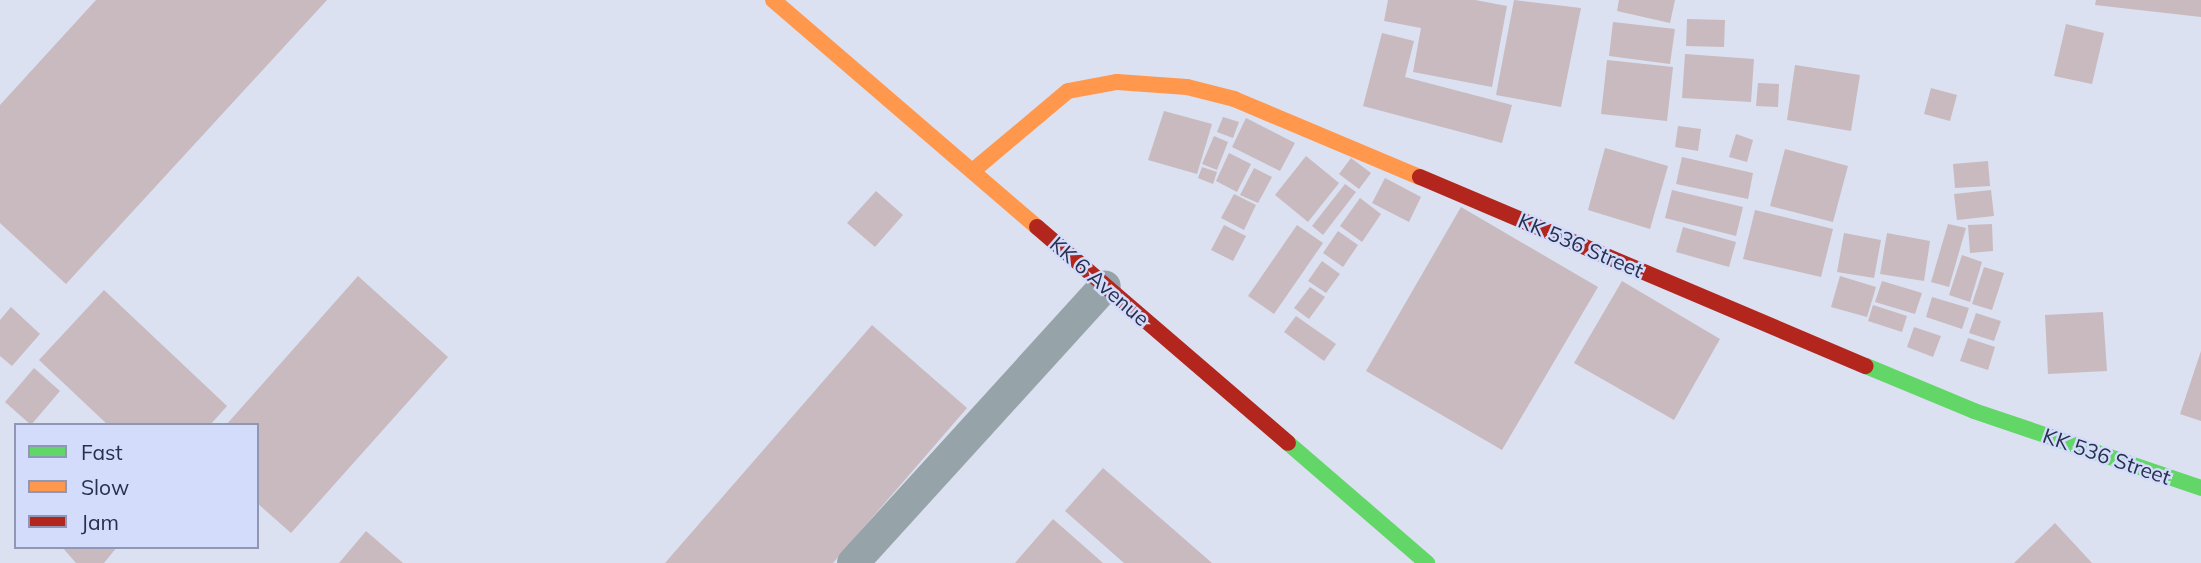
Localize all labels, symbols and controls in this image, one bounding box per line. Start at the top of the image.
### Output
street label: KK 536 Street [1515,207,1647,283]
street label: KK 6 Avenue [1045,231,1155,331]
street label: KK 536 Street [2040,422,2174,490]
legend [14,423,259,549]
text: Fast [81,439,123,465]
text: Slow [81,474,129,500]
text: Jam [81,509,119,535]

